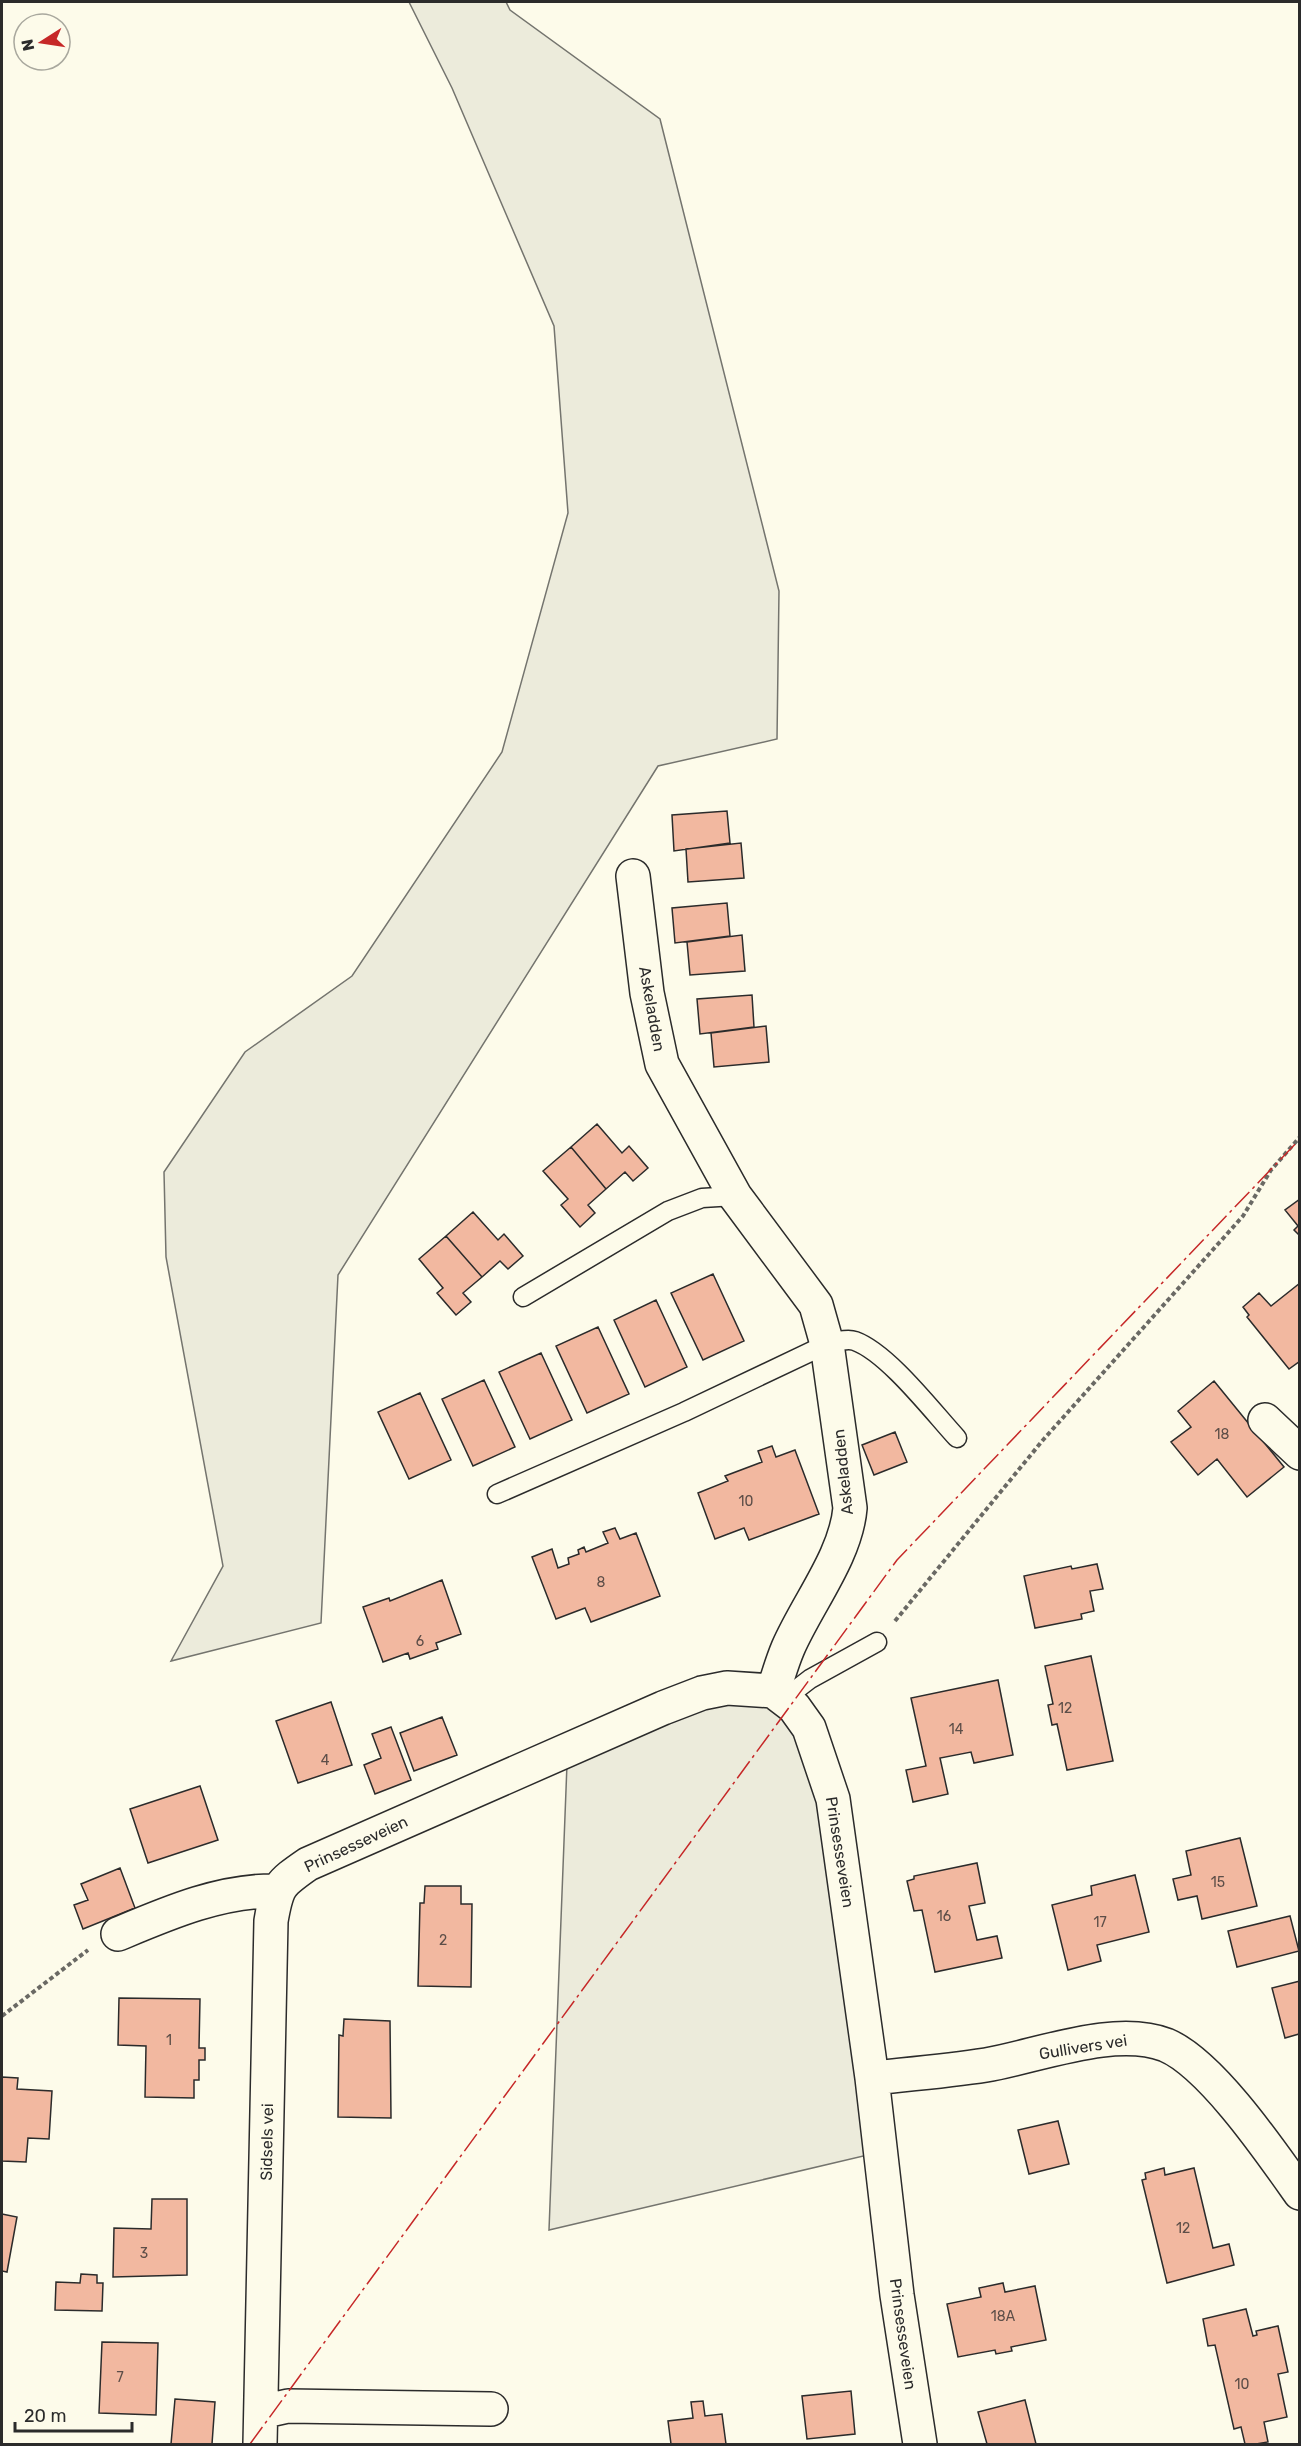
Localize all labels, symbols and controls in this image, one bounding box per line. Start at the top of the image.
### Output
north arrow [12,12,72,72]
text: N [17,37,38,53]
street label: Askeladden [635,965,669,1053]
house number: 18 [1215,1426,1230,1443]
street label: Askeladden [829,1428,857,1516]
house number: 10 [739,1493,754,1510]
house number: 8 [597,1574,606,1591]
house number: 6 [416,1633,424,1650]
house number: 12 [1058,1700,1072,1717]
house number: 14 [949,1721,964,1738]
house number: 4 [321,1752,330,1769]
street label: Prinsesseveien [822,1795,858,1909]
street label: Prinsesseveien [301,1812,411,1876]
house number: 15 [1211,1874,1225,1891]
house number: 16 [937,1908,951,1925]
house number: 17 [1093,1914,1107,1931]
house number: 2 [439,1932,447,1949]
street label: Gullivers vei [1038,2031,1128,2063]
house number: 1 [166,2032,172,2049]
street label: Sidsels vei [257,2103,277,2181]
house number: 12 [1176,2220,1190,2237]
house number: 3 [140,2245,148,2262]
street label: Prinsesseveien [886,2277,920,2391]
house number: 18A [991,2308,1016,2325]
house number: 7 [116,2369,124,2386]
house number: 10 [1235,2376,1250,2393]
scale bar [15,2395,132,2433]
text: 20 m [24,2405,66,2427]

